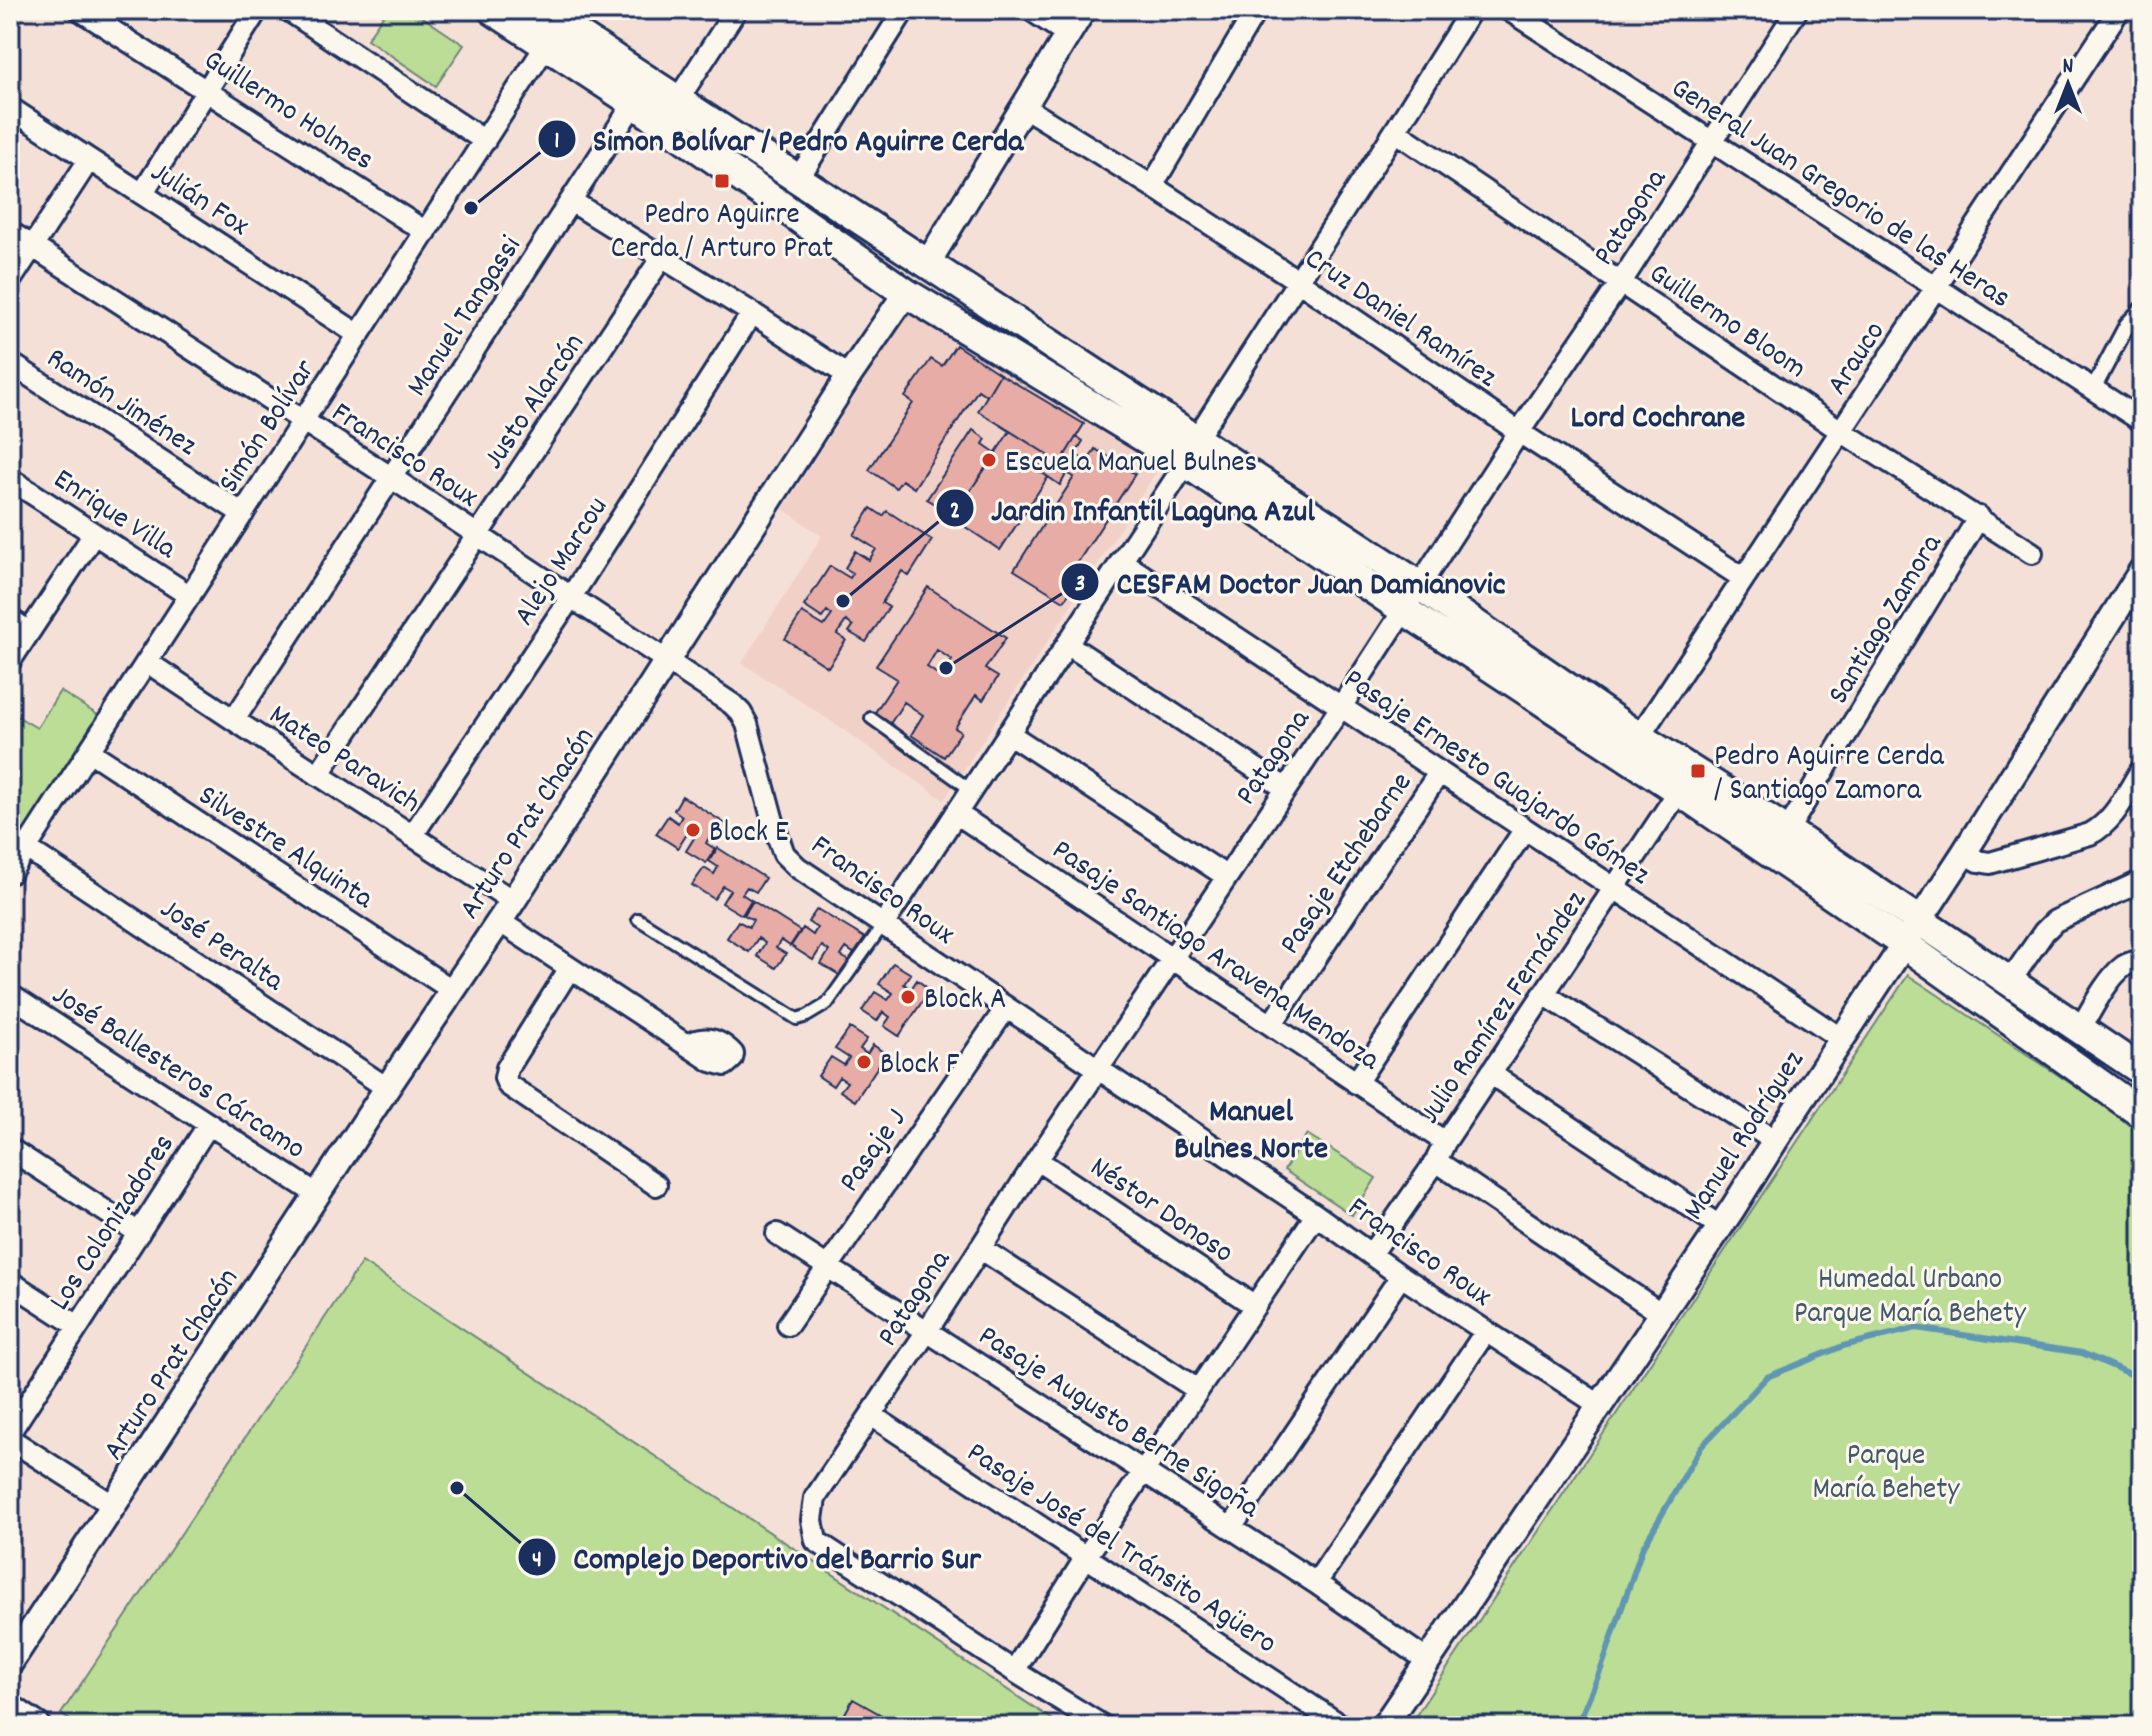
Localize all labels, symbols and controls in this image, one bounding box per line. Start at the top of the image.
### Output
street label: Guillermo Holmes [194,41,381,183]
north arrow [2028,44,2108,124]
text: N [2063,52,2074,83]
street label: General Juan Gregorio de las Heras [1661,69,2018,321]
callout: Simon Bolívar / Pedro Aguirre Cerda [537,111,1039,167]
text: Simon Bolívar / Pedro Aguirre Cerda [593,121,1024,167]
text: 1 [554,125,560,159]
street label: Julián Fox [141,153,256,249]
street label: Patagona [1585,161,1680,275]
marker: Pedro Aguirre Cerda / Arturo Prat [713,172,731,190]
place label: Pedro Aguirre Cerda / Arturo Prat [611,195,833,272]
street label: Manuel Tangassi [398,229,534,406]
street label: Cruz Daniel Ramírez [1295,239,1505,400]
street label: Guillermo Bloom [1639,254,1814,391]
street label: Arauco [1818,314,1898,405]
street label: Justo Alarcón [474,326,597,479]
street label: Ramón Jiménez [37,339,205,469]
street label: Simón Bolívar [210,352,328,503]
street label: Francisco Roux [322,393,485,520]
district label: Lord Cochrane [1571,397,1745,443]
place label: Escuela Manuel Bulnes [1005,443,1257,486]
marker: Escuela Manuel Bulnes [980,451,998,469]
street label: Enrique Villa [44,460,184,572]
callout: Jardin Infantil Laguna Azul [935,480,1331,536]
street label: Alejo Marcou [505,490,621,635]
text: Jardin Infantil Laguna Azul [991,491,1315,537]
text: 2 [950,495,960,529]
street label: Santiago Zamora [1819,526,1955,714]
callout: CESFAM Doctor Juan Damianovic [1060,554,1521,610]
text: CESFAM Doctor Juan Damianovic [1116,564,1506,610]
text: 3 [1075,568,1085,602]
street label: Pasaje Ernesto Guajardo Gómez [1334,660,1658,898]
street label: Mateo Paravich [259,696,428,826]
street label: Patagona [1227,701,1323,815]
street label: Arturo Prat Chacón [450,720,607,929]
place label: Pedro Aguirre Cerda / Santiago Zamora [1714,737,1945,814]
marker: Pedro Aguirre Cerda / Santiago Zamora [1689,762,1707,780]
street label: Pasaje Etchebarne [1271,765,1425,964]
street label: Silvestre Alquinta [189,776,381,922]
place label: Block E [709,813,789,856]
marker: Block E [684,821,702,839]
street label: Francisco Roux [801,826,962,957]
street label: Pasaje Santiago Aravena Mendoza [1042,831,1388,1083]
street label: Julio Ramírez Fernández [1411,883,1599,1134]
street label: José Peralta [150,889,292,1004]
street label: José Ballesteros Cárcamo [42,976,313,1172]
place label: Block A [924,980,1006,1023]
marker: Block A [899,988,917,1006]
street label: Manuel Rodríguez [1675,1042,1817,1230]
place label: Block F [880,1045,960,1088]
marker: Block F [855,1053,873,1071]
district label: Manuel Bulnes Norte [1174,1091,1328,1174]
street label: Pasaje J [830,1101,919,1202]
street label: Los Colonizadores [40,1127,187,1320]
street label: Néstor Donoso [1080,1148,1241,1276]
street label: Francisco Roux [1338,1188,1499,1319]
street label: Patagona [869,1242,964,1356]
park label: Humedal Urbano Parque María Behety [1794,1260,2027,1337]
street label: Arturo Prat Chacón [94,1261,251,1470]
street label: Pasaje Augusto Berne Sigoña [969,1317,1267,1531]
street label: Pasaje José del Tránsito Agüero [957,1433,1284,1666]
park label: Parque María Behety [1813,1436,1960,1513]
callout: Complejo Deportivo del Barrio Sur [517,1529,997,1585]
text: Complejo Deportivo del Barrio Sur [573,1539,982,1585]
text: 4 [532,1544,542,1578]

